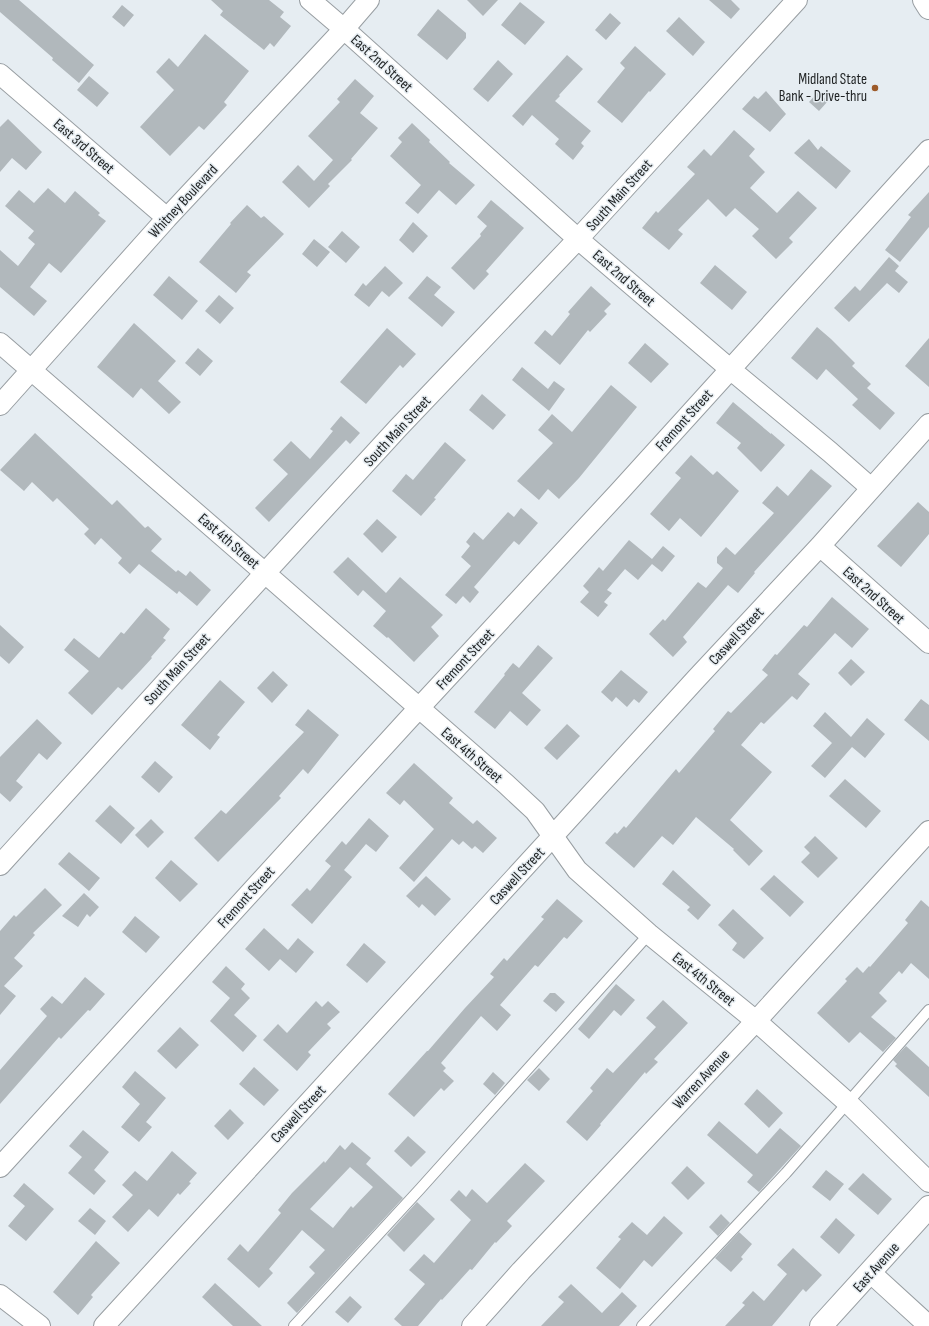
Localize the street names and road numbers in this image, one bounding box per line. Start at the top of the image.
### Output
street label: East 2nd Street [347,31,417,96]
street label: East 3rd Street [49,115,118,178]
street label: South Main Street [582,155,657,235]
street label: Whitney Boulevard [144,161,222,242]
street label: East 2nd Street [588,246,659,311]
street label: Fremont Street [652,385,717,455]
street label: South Main Street [360,392,435,471]
street label: East 4th Street [194,509,264,574]
street label: East 2nd Street [839,563,909,628]
street label: Caswell Street [705,603,768,669]
street label: Fremont Street [432,624,499,694]
street label: South Main Street [140,629,215,709]
street label: East 4th Street [437,723,507,788]
street label: Caswell Street [486,843,549,909]
street label: Fremont Street [214,862,279,932]
street label: East 4th Street [668,948,739,1011]
street label: Warren Avenue [669,1045,734,1113]
street label: Caswell Street [267,1081,330,1147]
street label: East Avenue [849,1238,904,1296]

